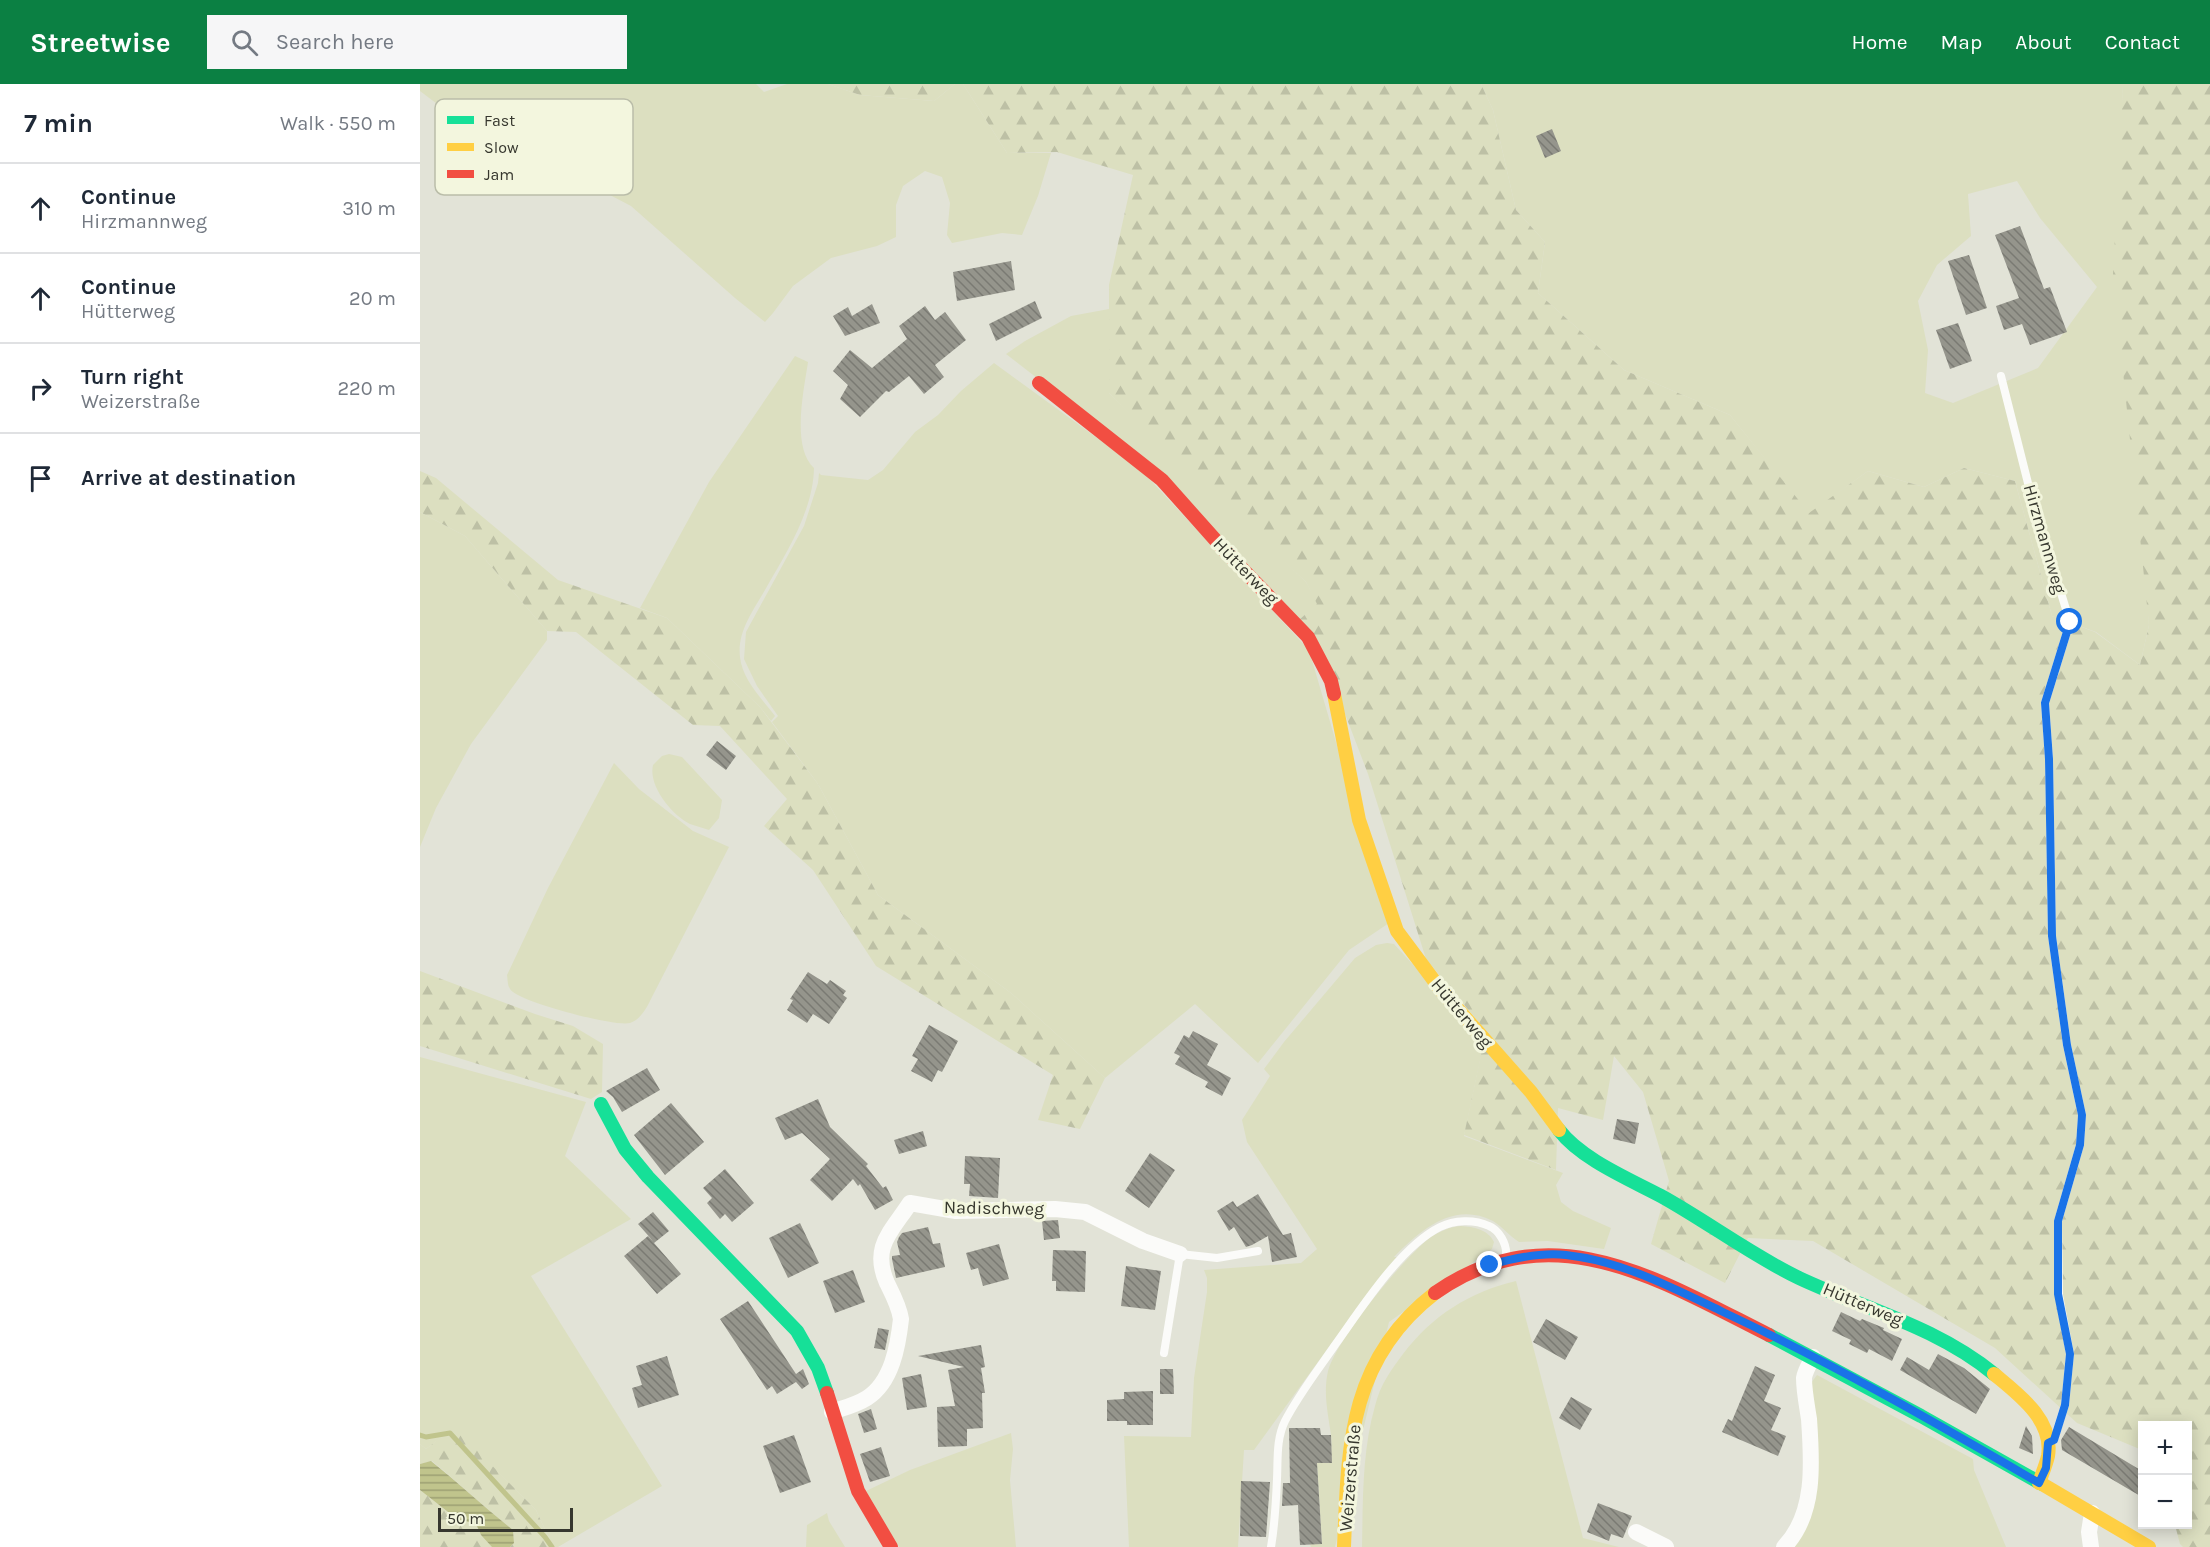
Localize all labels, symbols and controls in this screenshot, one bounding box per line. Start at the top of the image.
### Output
search box [207,15,627,69]
text: Streetwise [30,26,171,59]
icon: search [228,26,261,59]
text: Search here [276,29,394,55]
text: Home [1852,30,1908,54]
text: Map [1941,30,1982,54]
text: About [2015,30,2072,54]
text: Contact [2105,30,2180,54]
legend [435,99,633,195]
text: 7 min [24,108,93,139]
text: Fast [484,111,515,130]
text: Walk · 550 m [280,112,396,135]
text: Slow [484,138,519,157]
text: Jam [484,165,514,184]
text: Continue [81,184,176,210]
icon: ahead [24,192,57,225]
text: 310 m [342,197,396,220]
text: Hirzmannweg [81,210,207,233]
text: Continue [81,274,176,300]
icon: ahead [24,282,57,315]
text: 20 m [349,287,396,310]
text: Hütterweg [81,300,175,323]
text: Turn right [81,364,184,390]
icon: right [24,372,57,405]
text: 220 m [337,377,396,400]
text: Weizerstraße [81,390,200,413]
icon: arrive [24,462,57,495]
text: Arrive at destination [81,465,296,491]
street label: Hirzmannweg [2019,481,2071,597]
street label: Hütterweg [1209,533,1283,609]
route start [2056,608,2082,634]
street label: Hütterweg [1426,973,1498,1053]
street label: Nadischweg [944,1196,1044,1220]
route end [1476,1251,1502,1277]
street label: Hütterweg [1820,1277,1906,1331]
map controls [2138,1421,2192,1529]
button: + [2138,1421,2192,1475]
street label: Weizerstraße [1334,1424,1366,1532]
button: − [2138,1475,2192,1529]
scale bar [438,1505,573,1532]
text: 50 m [447,1509,484,1528]

